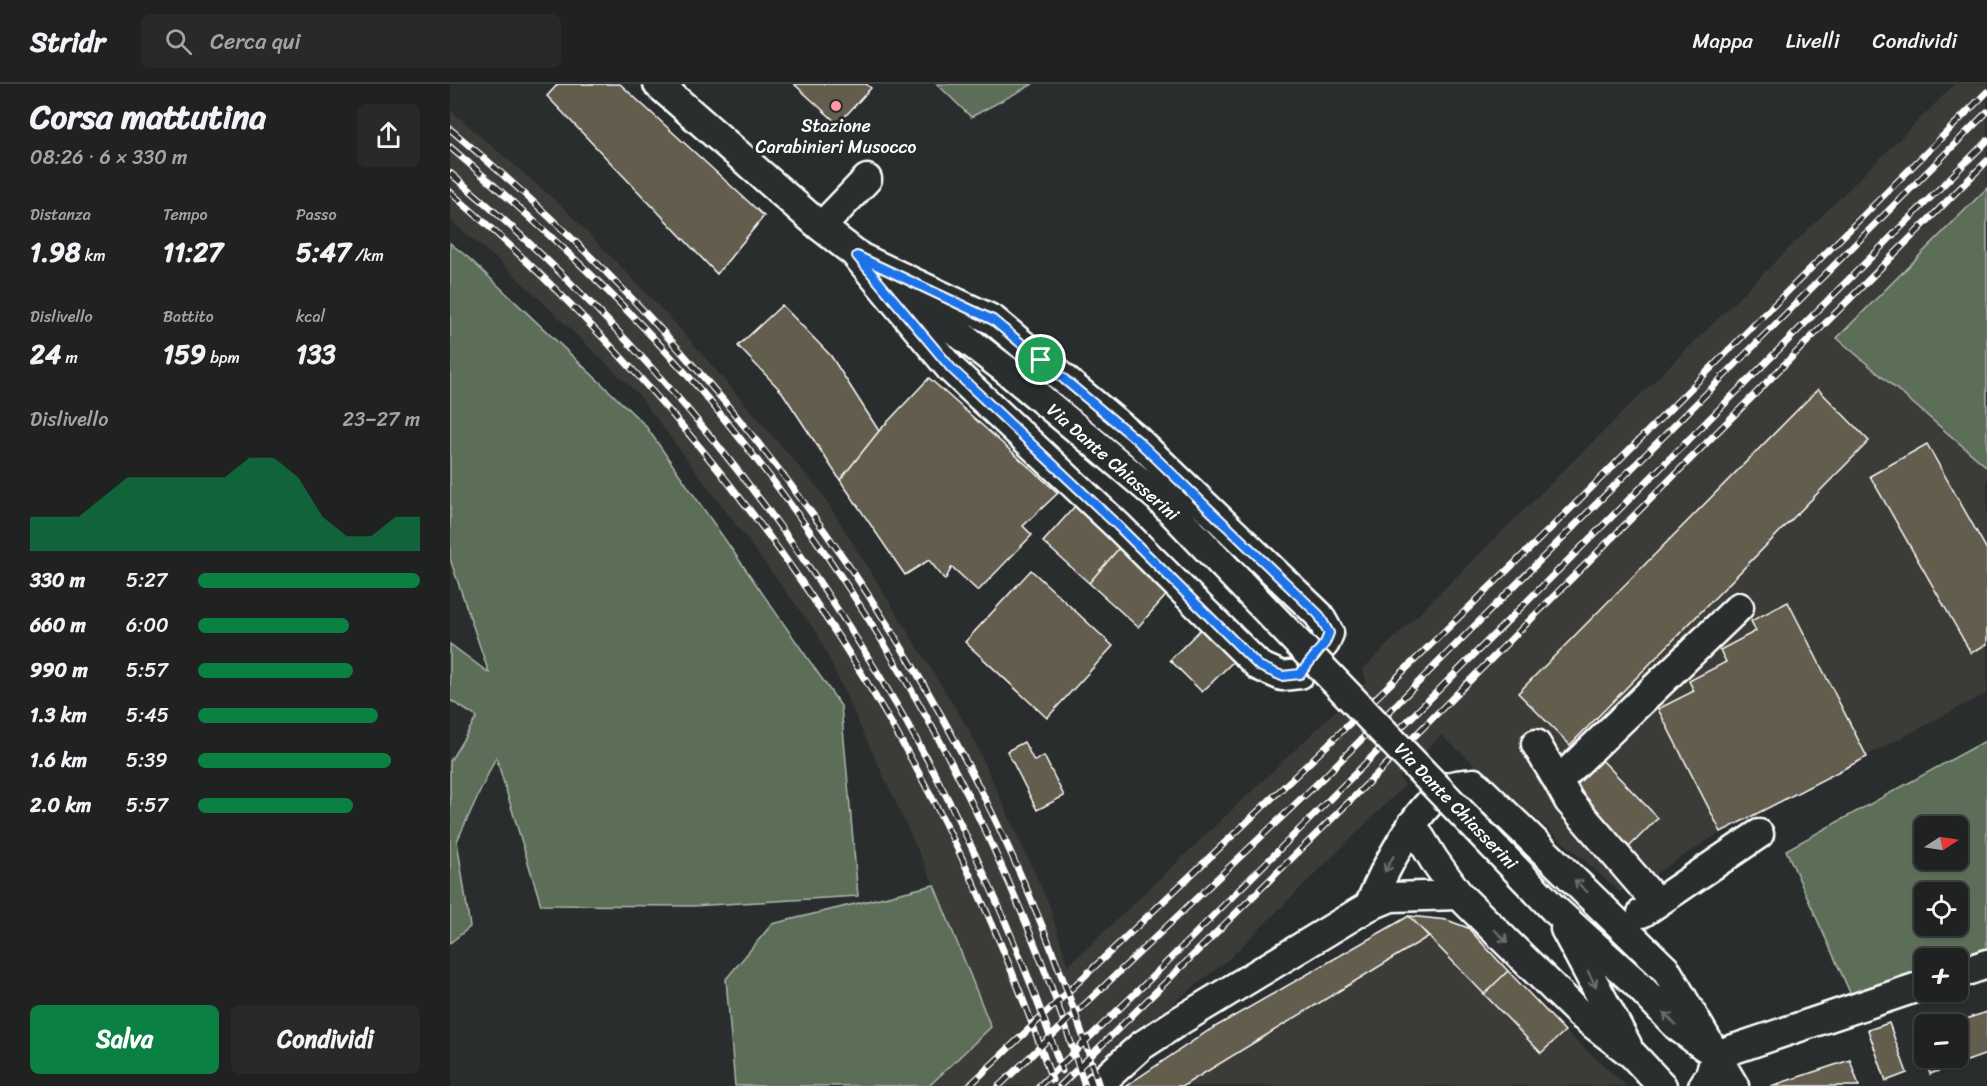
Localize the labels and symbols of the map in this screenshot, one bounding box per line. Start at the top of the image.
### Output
marker: Stazione Carabinieri Musocco [829,99,843,113]
place label: Stazione Carabinieri Musocco [756,110,917,163]
pin [1015,334,1066,385]
street label: Via Dante Chiasserini [1039,395,1188,530]
street label: Via Dante Chiasserini [1386,735,1526,878]
north arrow [1914,816,1968,870]
one-way arrow [1383,855,1395,872]
one-way arrow [1573,878,1588,893]
one-way arrow [1494,928,1509,943]
one-way arrow [1586,970,1598,987]
one-way arrow [1663,1011,1677,1026]

